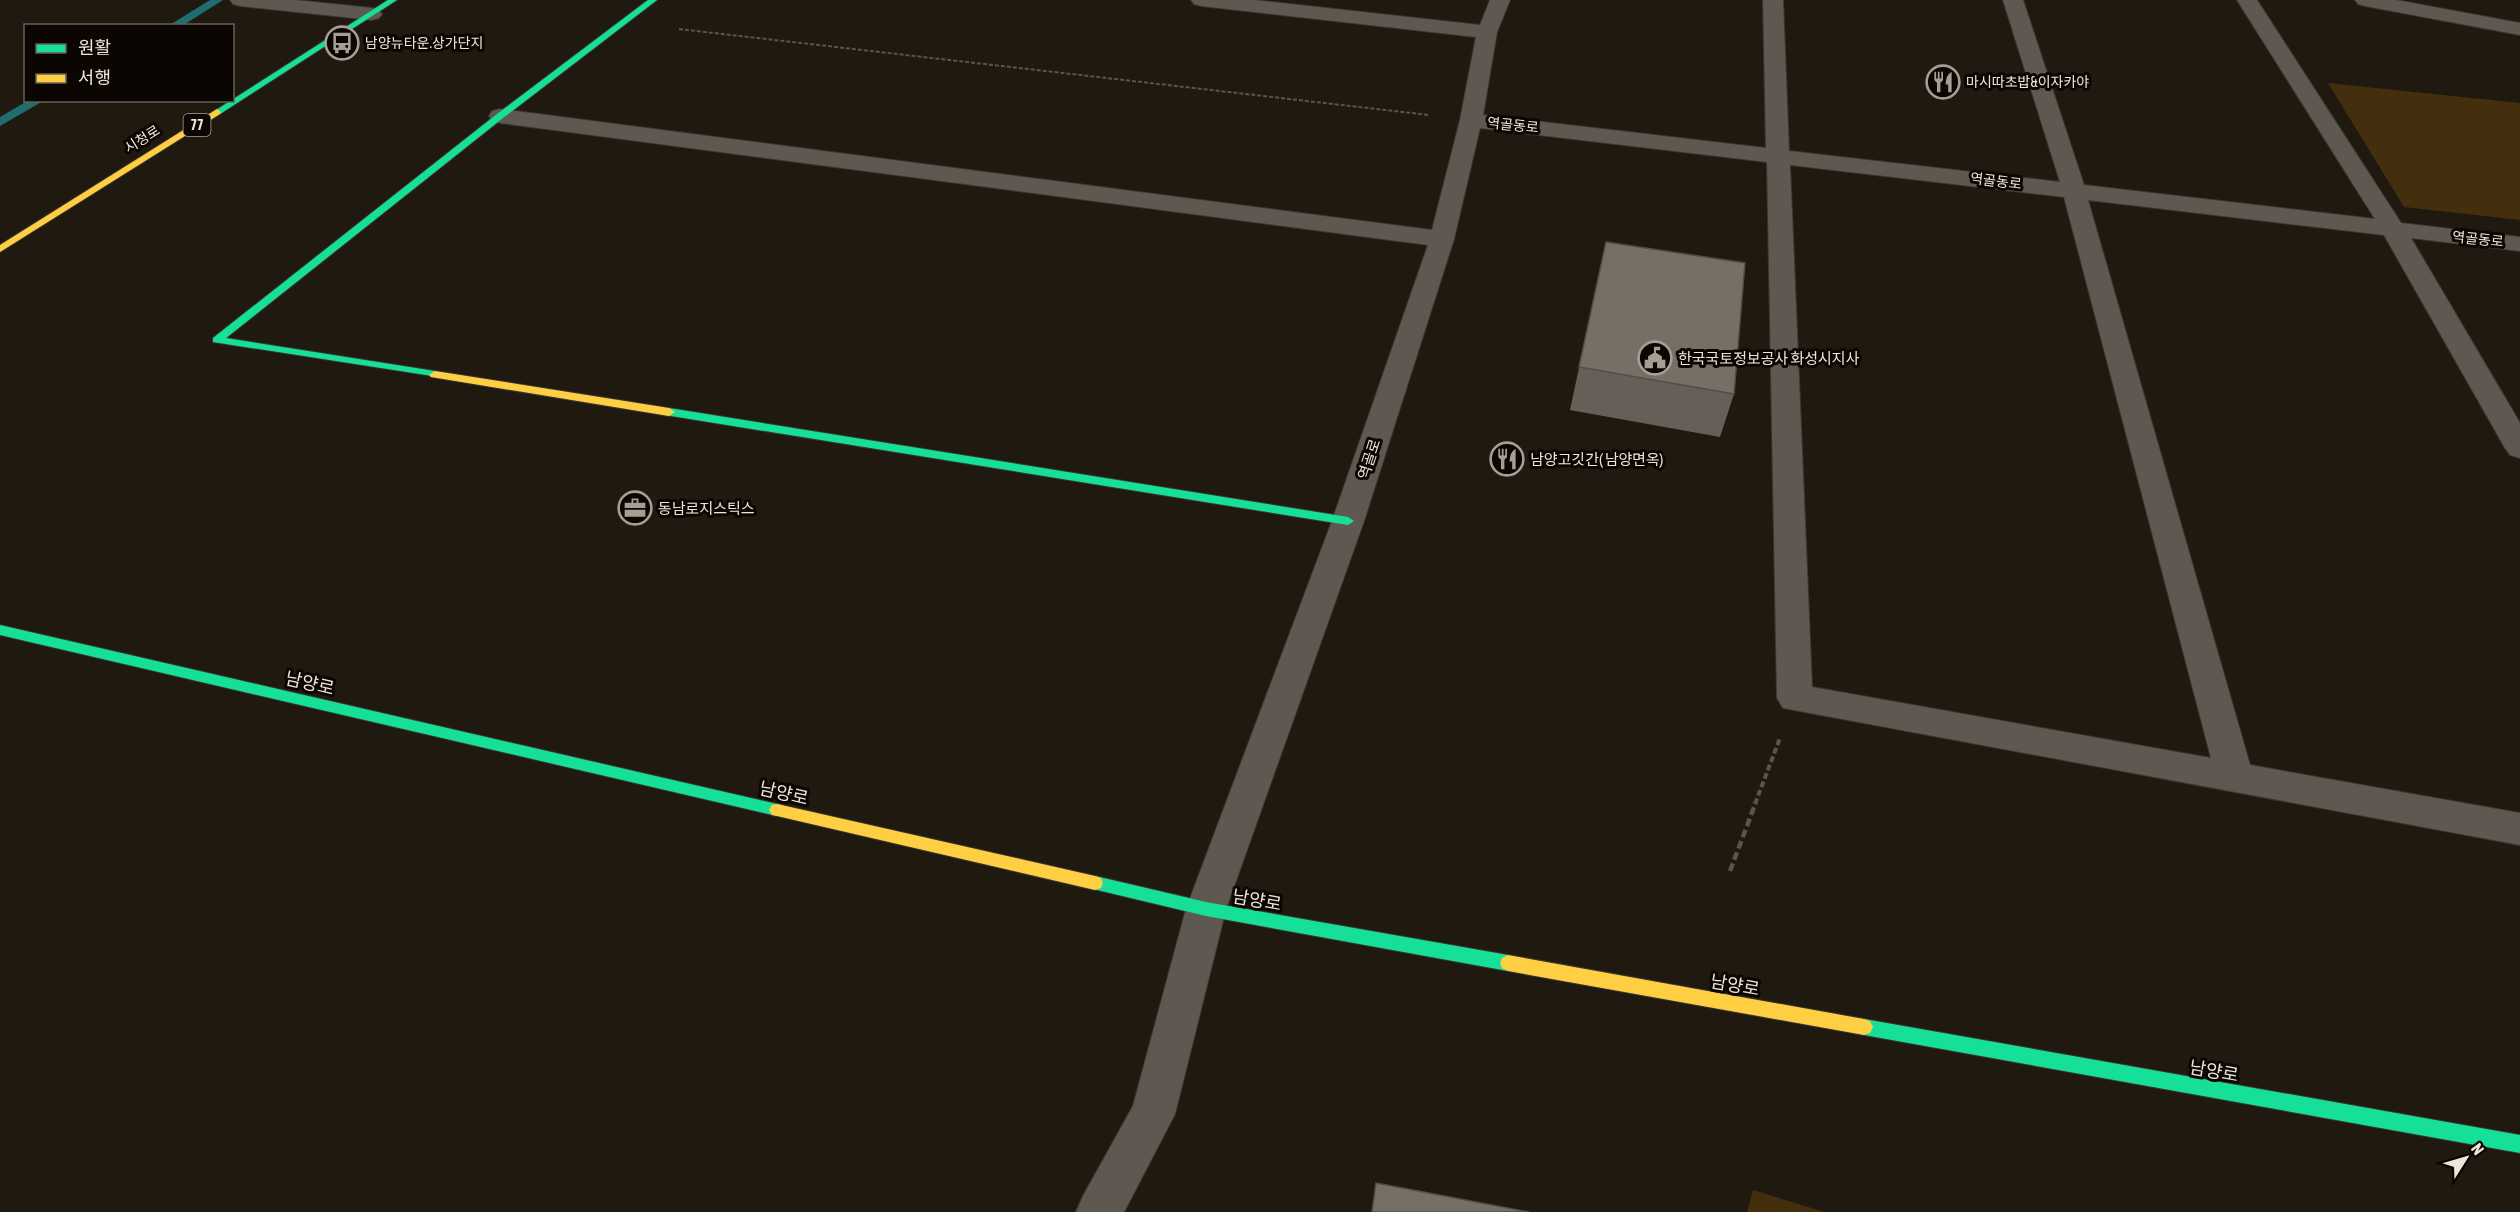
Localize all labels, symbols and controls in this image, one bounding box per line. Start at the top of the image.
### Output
legend [24,24,234,102]
bus stop icon: 남양뉴타운.상가단지 [324,25,360,61]
place label: 남양뉴타운.상가단지 [365,35,483,51]
text: 원활 [78,37,111,58]
restaurant icon: 마시따초밥&이자카야 [1925,64,1961,100]
text: 서행 [78,67,111,88]
place label: 마시따초밥&이자카야 [1966,74,2089,90]
road number: 77 [184,114,210,136]
street label: 역골동로 [1487,114,1540,136]
street label: 시청로 [121,122,163,156]
street label: 역골동로 [1969,170,2023,192]
street label: 역골동로 [2452,228,2505,250]
public building icon: 한국국토정보공사 화성시지사 [1637,340,1673,376]
place label: 한국국토정보공사 화성시지사 [1678,350,1860,367]
street label: 역골로 [1355,437,1383,481]
restaurant icon: 남양고깃간( 남양면옥) [1489,441,1525,477]
place label: 남양고깃간( 남양면옥) [1530,451,1663,468]
office icon: 동남로지스틱스 [617,490,653,526]
place label: 동남로지스틱스 [658,500,755,517]
street label: 남양로 [283,667,337,699]
street label: 남양로 [757,777,811,809]
street label: 남양로 [1231,885,1283,915]
street label: 남양로 [1709,970,1761,1000]
street label: 남양로 [2188,1056,2240,1086]
north arrow [2436,1128,2496,1188]
text: N [2468,1140,2488,1158]

